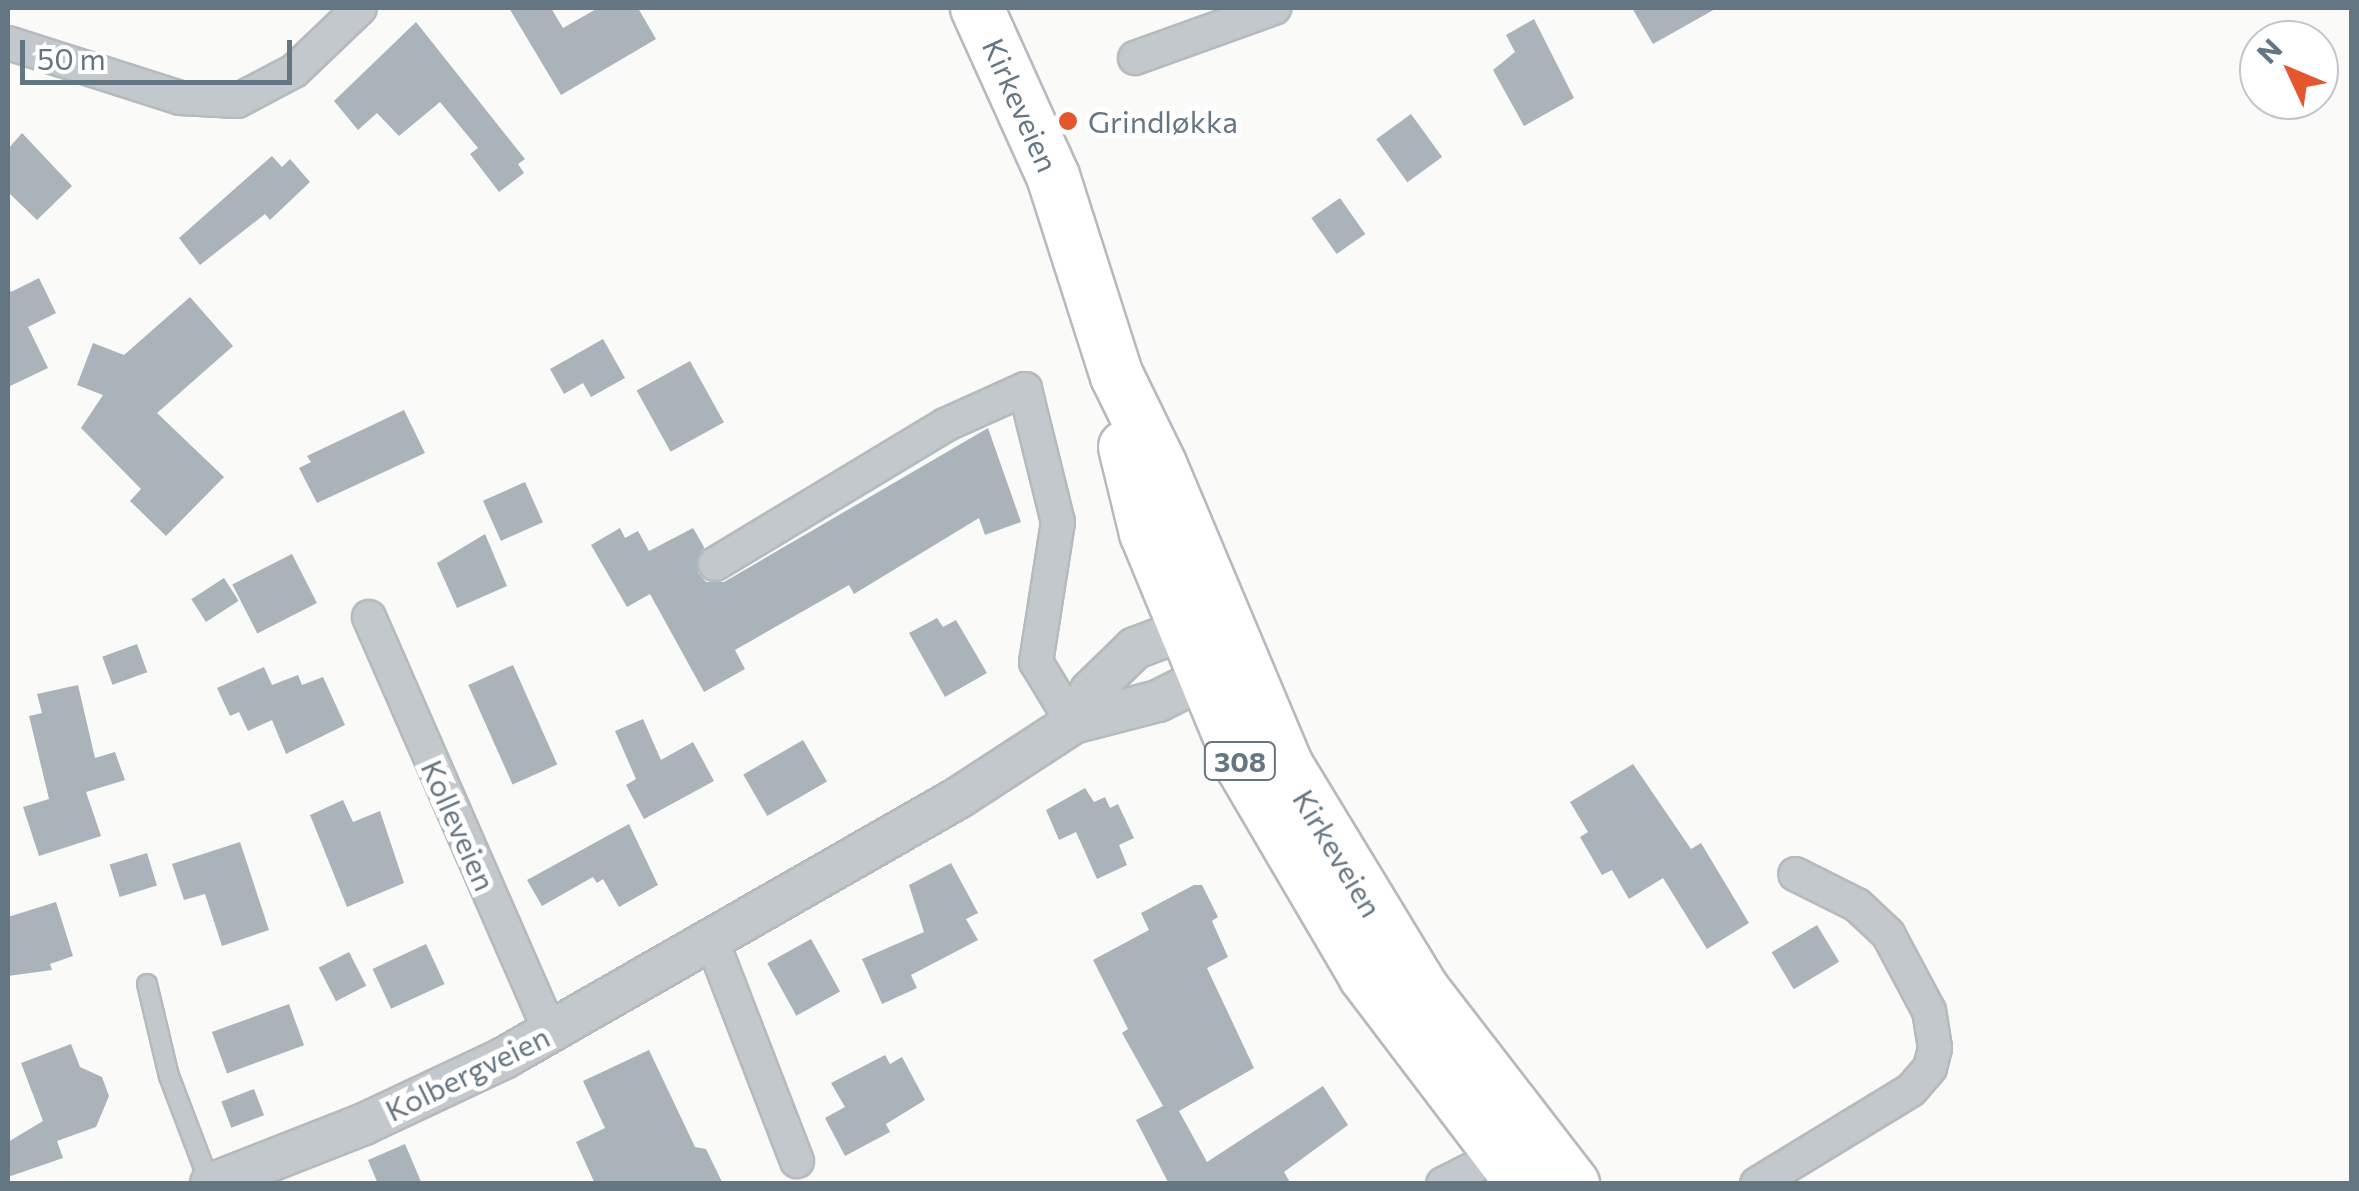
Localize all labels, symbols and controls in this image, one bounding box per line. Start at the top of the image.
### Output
scale bar [25,20,298,82]
north arrow [2239,20,2339,120]
text: N [2249,31,2288,70]
street label: Kirkeveien [976,33,1066,177]
text: 50 m [37,39,106,76]
place label: Grindløkka [1088,103,1238,139]
marker: Grindløkka [1057,110,1079,132]
road number: 308 [1202,738,1278,784]
street label: Kolleveien [414,754,504,896]
street label: Kirkeveien [1286,783,1390,923]
street label: Kolbergveien [379,1018,555,1128]

